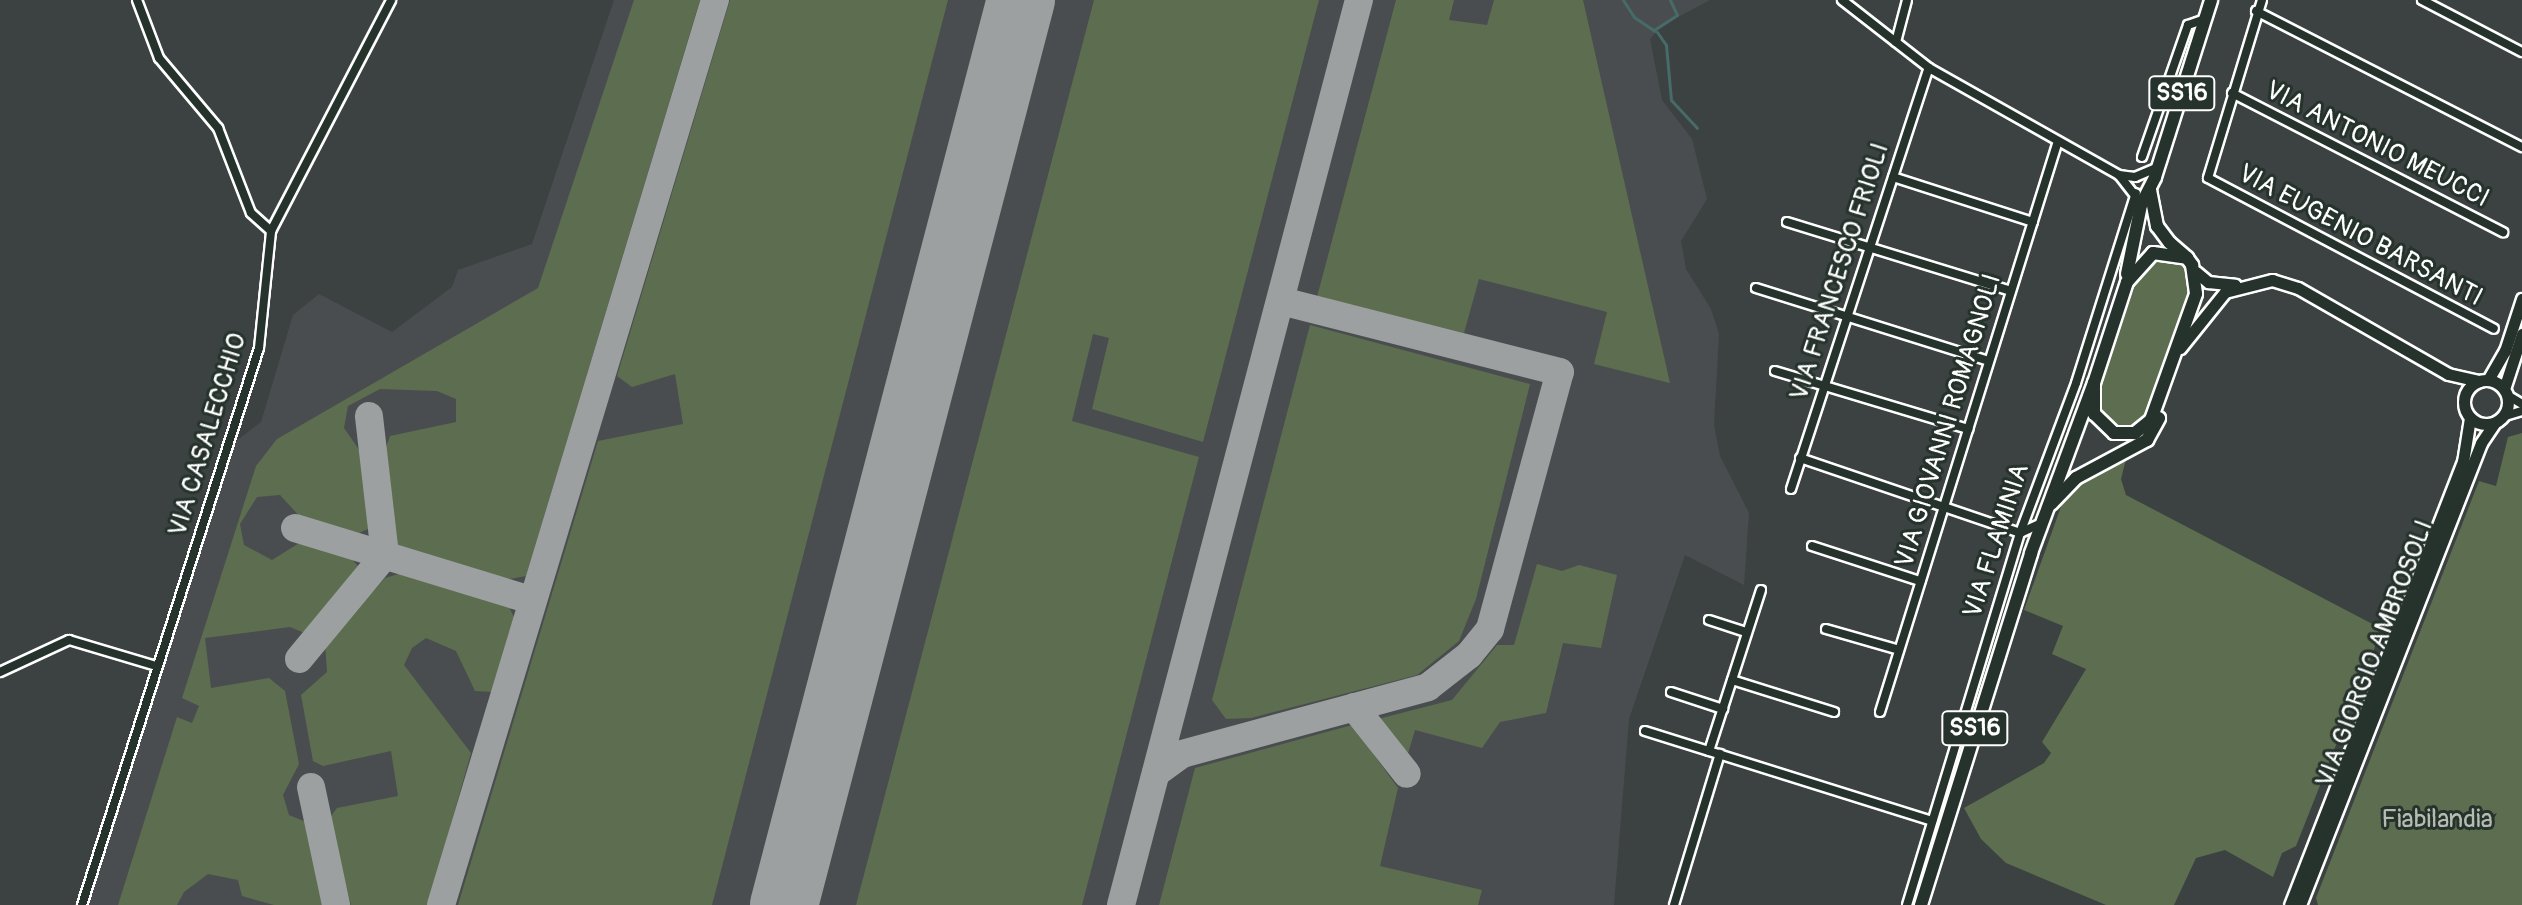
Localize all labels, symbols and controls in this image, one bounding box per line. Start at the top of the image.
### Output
road number: SS16 [2148,73,2216,113]
street label: VIA ANTONIO MEUCCI [2260,75,2494,215]
street label: VIA FRANCESCO FRIOLI [1784,139,1896,405]
street label: VIA EUGENIO BARSANTI [2232,158,2488,314]
street label: VIA GIOVANNI ROMAGNOLI [1889,270,2009,572]
street label: VIA CASALECCHIO [162,330,254,540]
street label: VIA FLAMINIA [1957,460,2037,622]
street label: VIA GIORGIO AMBROSOLI [2310,516,2440,792]
road number: SS16 [1941,708,2009,748]
park label: Fiabilandia [2381,804,2493,836]

